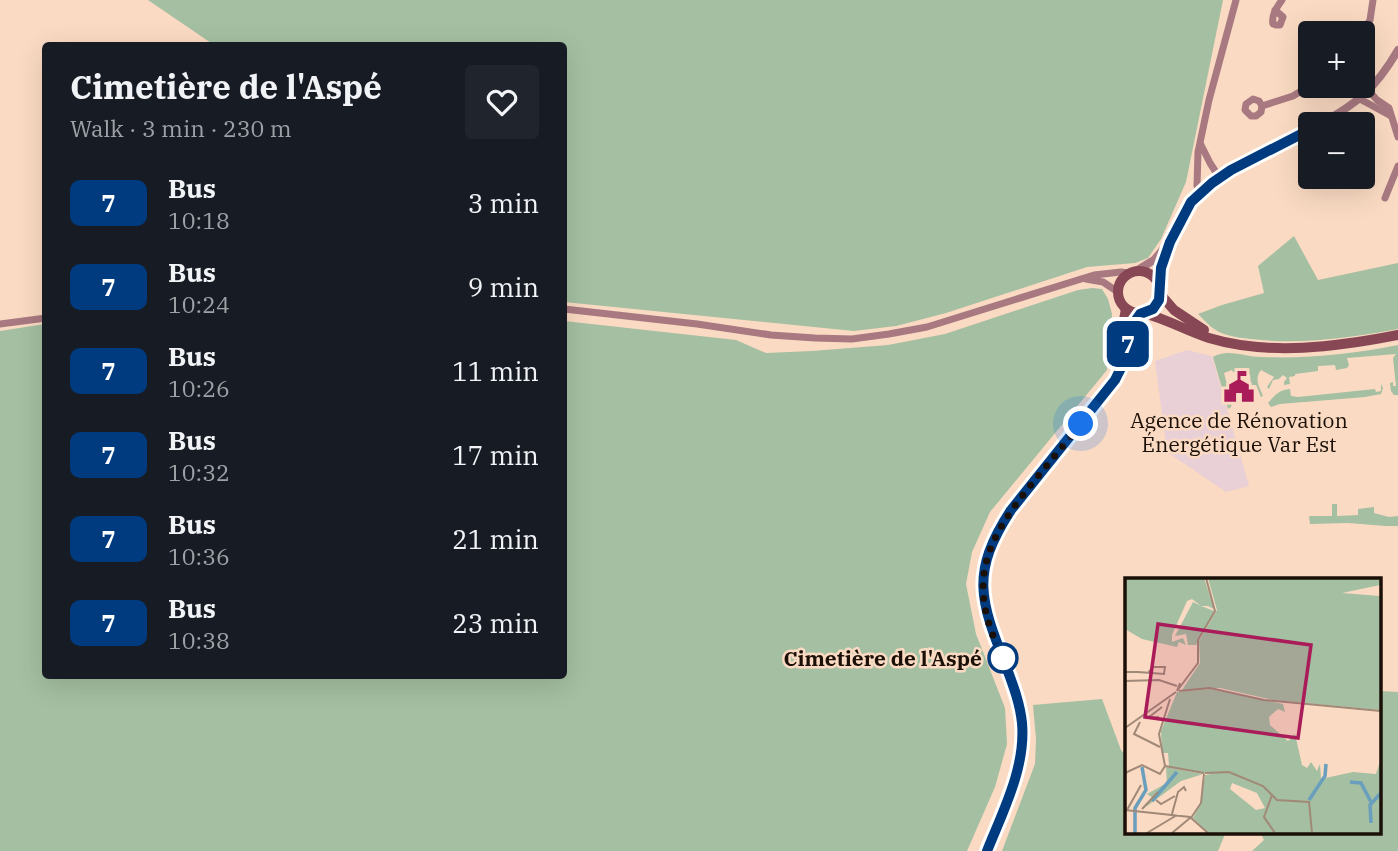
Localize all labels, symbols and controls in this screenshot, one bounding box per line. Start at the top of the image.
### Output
map controls [1298,21,1375,189]
button: + [1298,21,1375,98]
text: Cimetière de l'Aspé [70,65,382,108]
button: heart [465,65,539,139]
button: − [1298,112,1375,189]
text: Walk · 3 min · 230 m [70,113,292,143]
text: Bus [168,171,216,205]
text: 3 min [468,186,539,220]
text: 7 [101,187,116,219]
text: 10:18 [168,205,230,235]
text: Bus [168,255,216,289]
text: 9 min [468,270,539,304]
text: 7 [101,271,116,303]
text: 10:24 [168,289,230,319]
line badge: 7 [1105,321,1151,367]
text: 7 [1121,328,1135,360]
text: Bus [168,339,216,373]
text: 11 min [452,354,539,388]
text: 7 [101,355,116,387]
public building icon: Agence de Rénovation Énergétique Var Est [1222,370,1256,404]
text: 10:26 [168,373,230,403]
your location [1063,406,1098,441]
place label: Agence de Rénovation Énergétique Var Est [1130,406,1348,458]
text: Bus [168,423,216,457]
text: 17 min [452,438,539,472]
text: 7 [101,439,116,471]
text: 10:32 [168,457,230,487]
text: Bus [168,507,216,541]
text: 21 min [452,522,539,556]
text: 7 [101,523,116,555]
text: 10:36 [168,541,230,571]
inset map [1125,578,1380,834]
text: Bus [168,591,216,625]
text: 23 min [452,606,539,640]
text: 7 [101,607,116,639]
text: 10:38 [168,625,230,655]
marker: Cimetière de l'Aspé [988,643,1018,673]
place label: Cimetière de l'Aspé [783,644,982,672]

